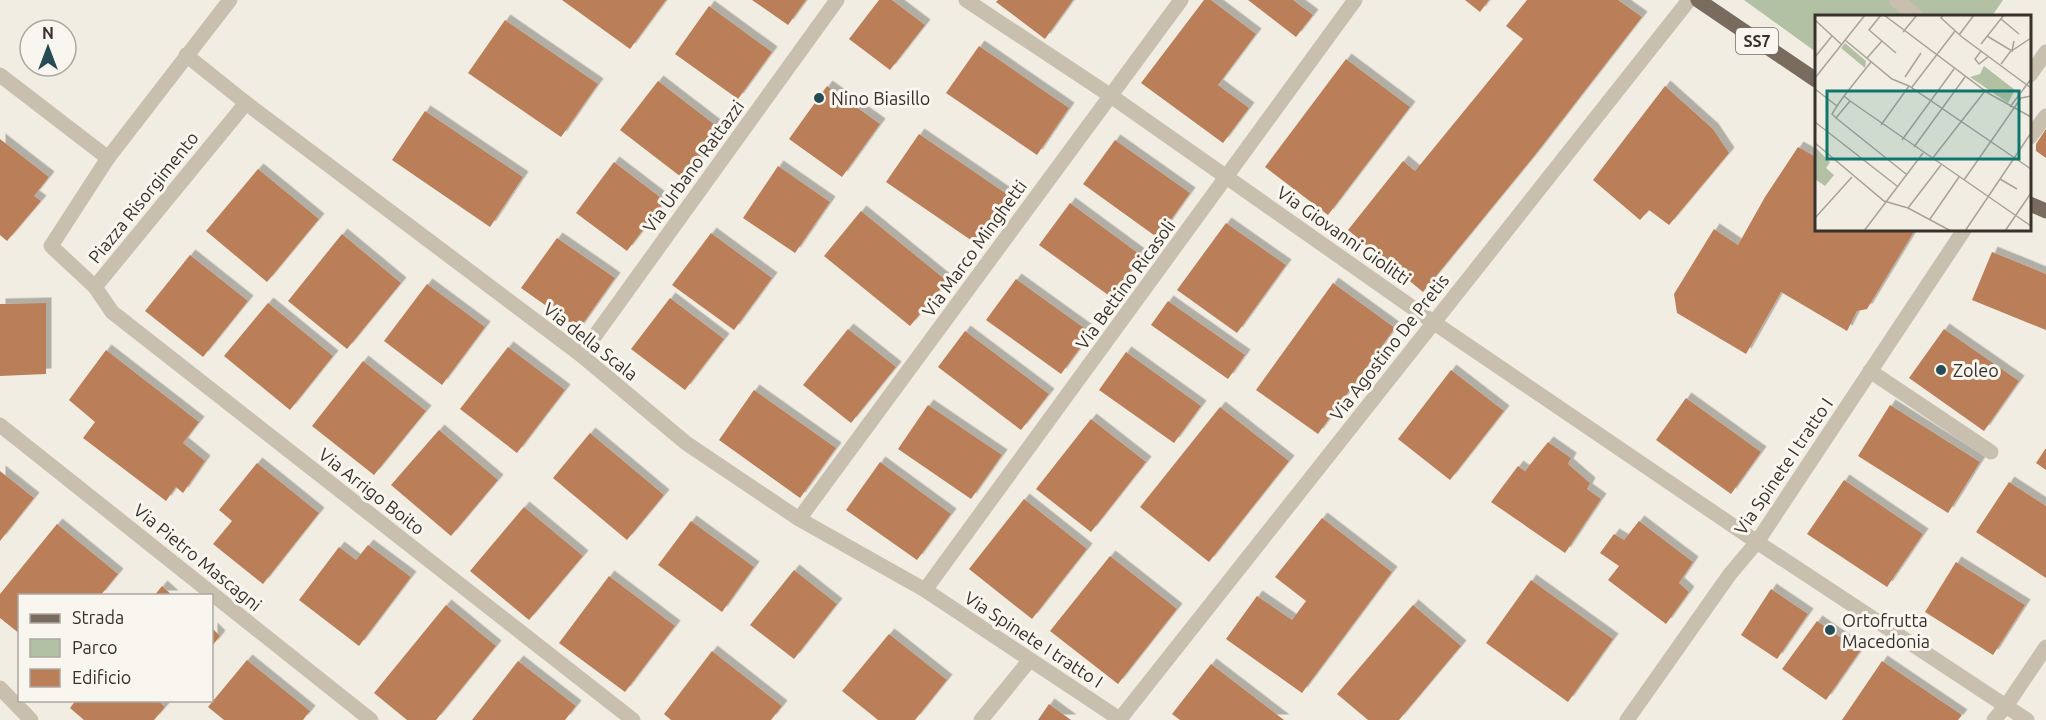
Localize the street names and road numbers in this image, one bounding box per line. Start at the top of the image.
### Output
road number: SS7 [1736,28,1778,54]
street label: Via Urbano Rattazzi [638,96,748,236]
street label: Piazza Risorgimento [84,127,202,267]
street label: Via Marco Minghetti [918,176,1030,320]
street label: Via Giovanni Giolitti [1274,181,1414,289]
street label: Via Bettino Ricasoli [1071,215,1179,353]
street label: Via Agostino De Pretis [1326,270,1452,424]
street label: Via della Scala [540,298,642,384]
street label: Via Spinete I tratto I [1730,394,1836,538]
street label: Via Arrigo Boito [315,444,429,538]
street label: Via Pietro Mascagni [130,499,266,615]
street label: Via Spinete I tratto I [961,587,1107,691]

